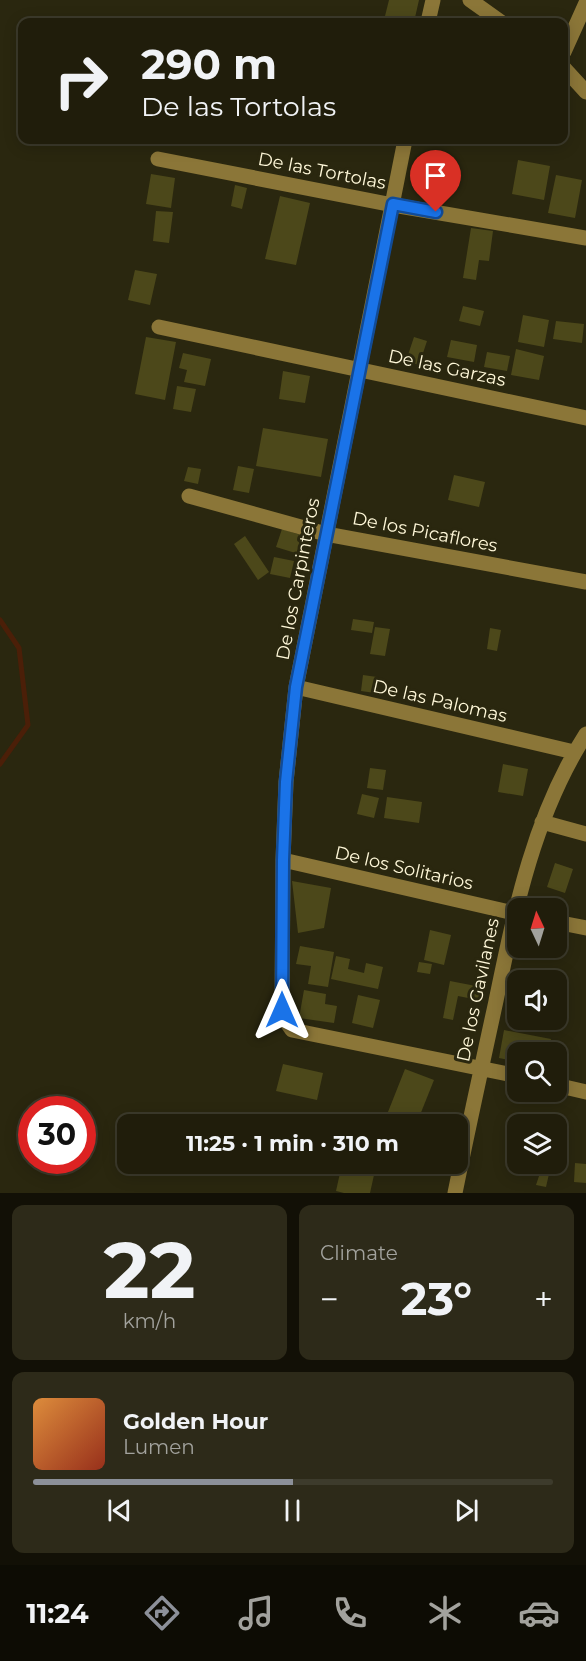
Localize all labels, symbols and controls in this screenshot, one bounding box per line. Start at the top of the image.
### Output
text: 290 m [141,38,277,90]
icon: right [42,42,120,120]
text: De las Tortolas [141,90,336,123]
street label: De las Tortolas [256,148,388,194]
pin [410,150,461,212]
icon: arrive [419,159,452,192]
street label: De las Garzas [386,345,508,391]
street label: De los Carpinteros [272,496,325,662]
street label: De los Picaflores [351,507,500,557]
street label: De las Palomas [371,675,510,727]
street label: De los Solitarios [333,841,476,895]
north arrow [507,898,567,958]
map controls [507,898,567,1174]
street label: De los Gavilanes [452,916,504,1064]
button: sound [507,970,567,1030]
position arrow [250,978,314,1042]
button: search [507,1042,567,1102]
speed limit sign: 30 [18,1096,96,1174]
button: layers [507,1114,567,1174]
text: 11:25 · 1 min · 310 m [186,1130,399,1157]
text: 22 [103,1222,196,1318]
text: Climate [320,1241,398,1265]
text: 23° [401,1271,472,1326]
text: − [320,1279,339,1319]
text: + [534,1279,553,1319]
text: km/h [123,1309,176,1333]
text: Golden Hour [123,1408,268,1435]
text: Lumen [123,1435,195,1459]
icon: previous [103,1494,136,1527]
icon: pause [276,1494,309,1527]
icon: next [450,1494,483,1527]
icon: directions [141,1592,183,1634]
icon: music [235,1592,277,1634]
icon: phone [329,1592,371,1634]
icon: climate [424,1592,466,1634]
icon: car [518,1592,560,1634]
text: 11:24 [26,1597,89,1630]

